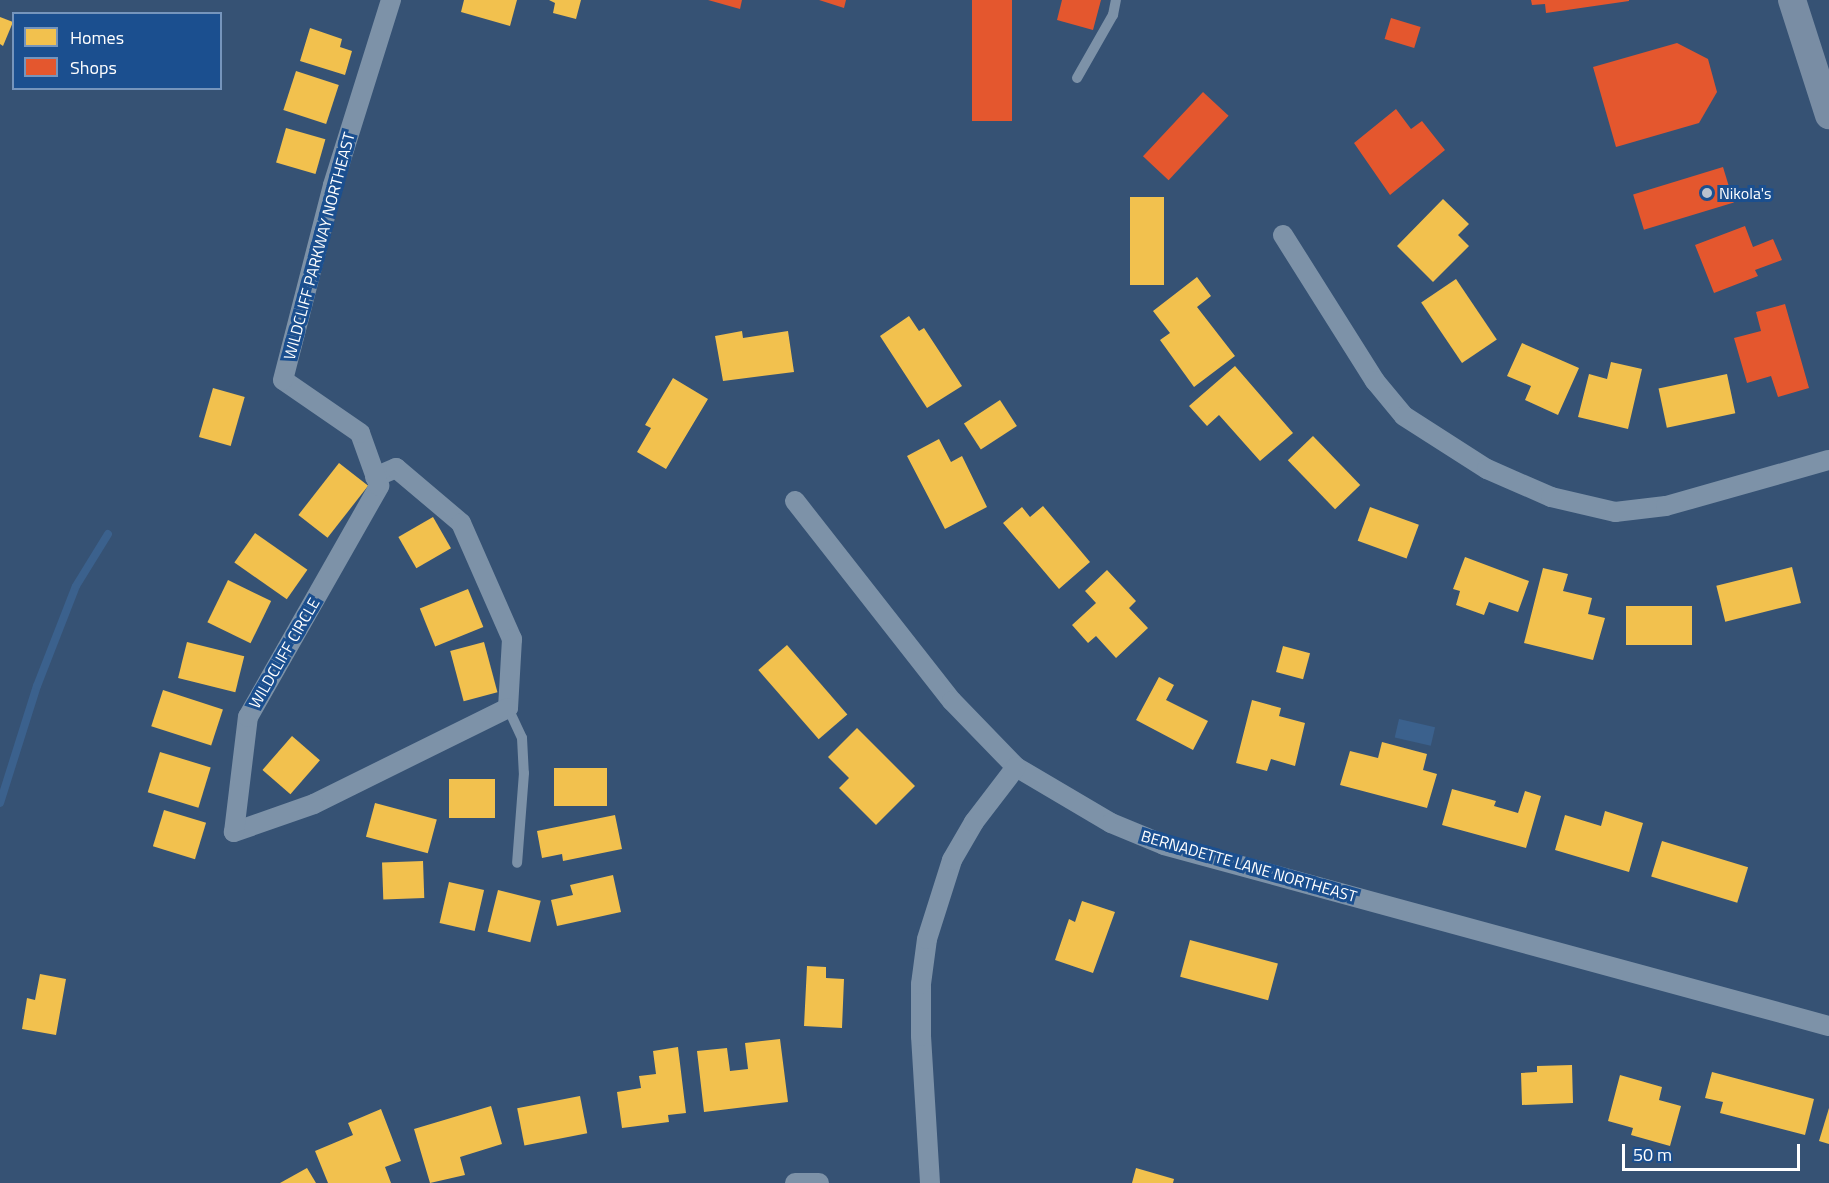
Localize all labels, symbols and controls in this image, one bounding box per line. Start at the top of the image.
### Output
legend [12,12,222,90]
text: Homes [70,24,124,51]
text: Shops [70,54,117,81]
street label: WILDCLIFF PARKWAY NORTHEAST [279,130,359,362]
place label: Nikola's [1719,183,1772,203]
marker: Nikola's [1700,186,1714,200]
street label: WILDCLIFF CIRCLE [245,594,323,712]
street label: BERNADETTE LANE NORTHEAST [1139,826,1359,906]
scale bar [1625,1132,1804,1170]
text: 50 m [1633,1141,1672,1168]

